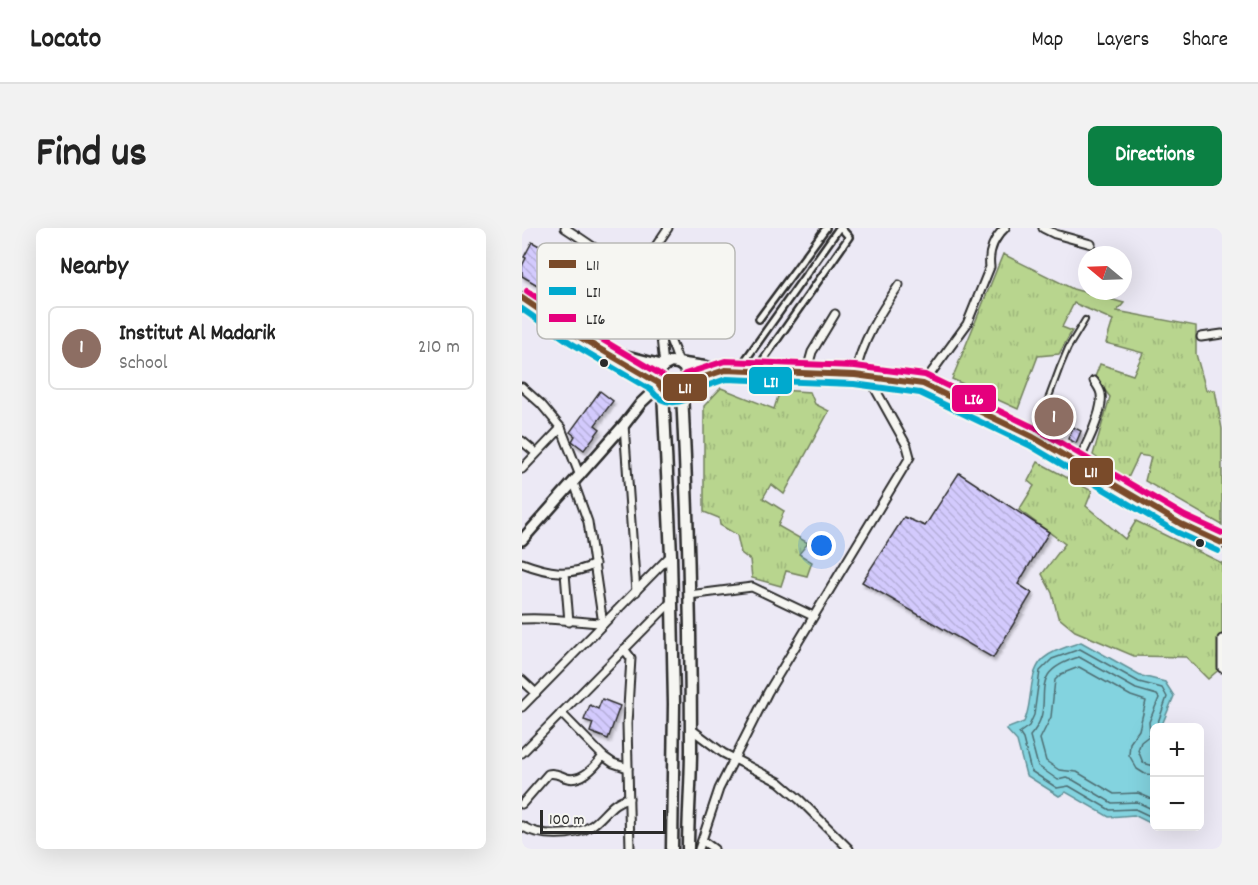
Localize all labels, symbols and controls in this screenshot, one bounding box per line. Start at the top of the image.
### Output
text: Locato [30,21,101,61]
text: Map [1032,26,1063,56]
text: Layers [1096,26,1149,56]
text: Share [1182,26,1228,56]
text: Find us [36,126,147,186]
button: Directions [1088,126,1222,186]
legend [537,243,735,339]
north arrow [1078,246,1132,300]
text: Nearby [60,249,128,286]
text: L11 [586,255,600,278]
text: LI1 [586,282,601,305]
text: LI6 [586,309,606,332]
text: Institut Al Madarik [119,319,276,350]
text: 1 [79,334,84,362]
text: 210 m [418,334,460,362]
text: School [119,350,168,378]
unlabelled marker [598,357,610,369]
line badge: LI1 [748,366,793,395]
text: LI1 [763,372,779,395]
line badge: L11 [662,373,708,402]
text: L11 [678,378,692,401]
line badge: LI6 [951,384,997,413]
text: LI6 [964,389,984,412]
pin: 1 [1034,394,1074,440]
line badge: L11 [1069,457,1114,486]
text: L11 [1084,462,1098,485]
your location [807,531,836,560]
unlabelled marker [1194,537,1206,549]
map controls [1150,723,1204,831]
button: + [1150,723,1204,777]
button: − [1150,777,1204,831]
scale bar [540,807,666,834]
text: 100 m [549,809,585,832]

